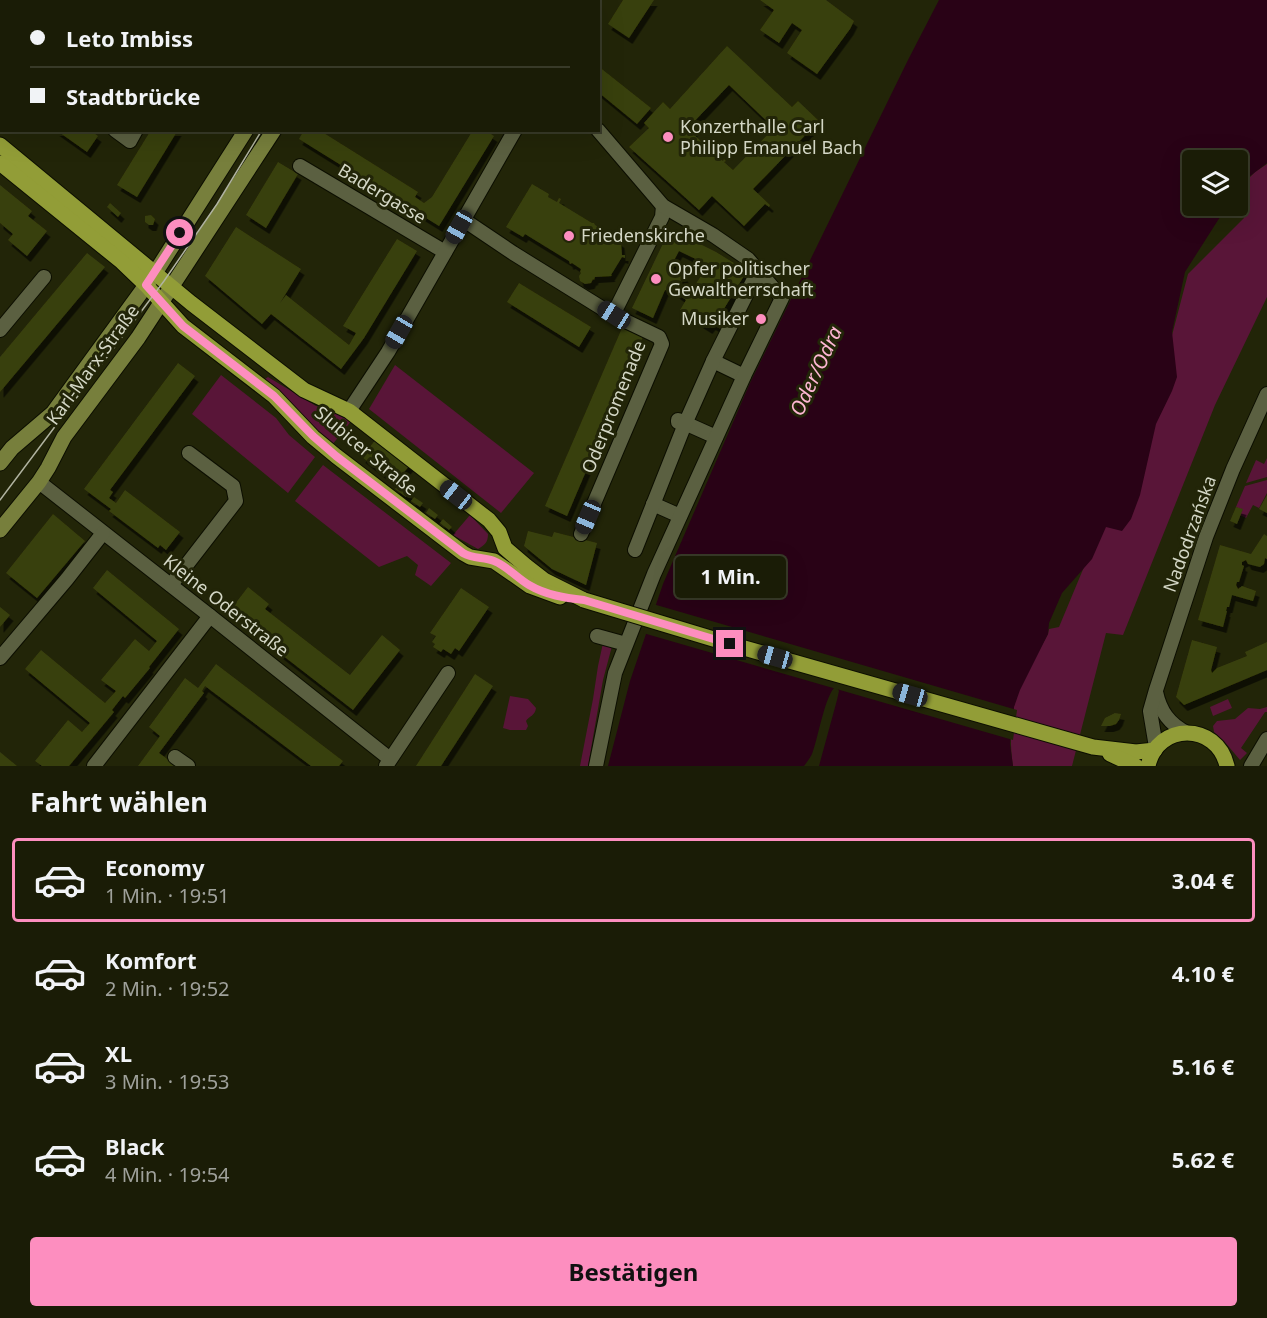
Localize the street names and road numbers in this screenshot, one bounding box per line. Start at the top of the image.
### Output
street label: Badergasse [334,157,431,229]
street label: Karl-Marx-Straße [40,299,144,429]
street label: Oderpromenade [576,337,651,477]
street label: Slubicer Straße [310,400,423,500]
street label: Nadodrzańska [1157,472,1221,595]
street label: Kleine Oderstraße [159,549,294,662]

